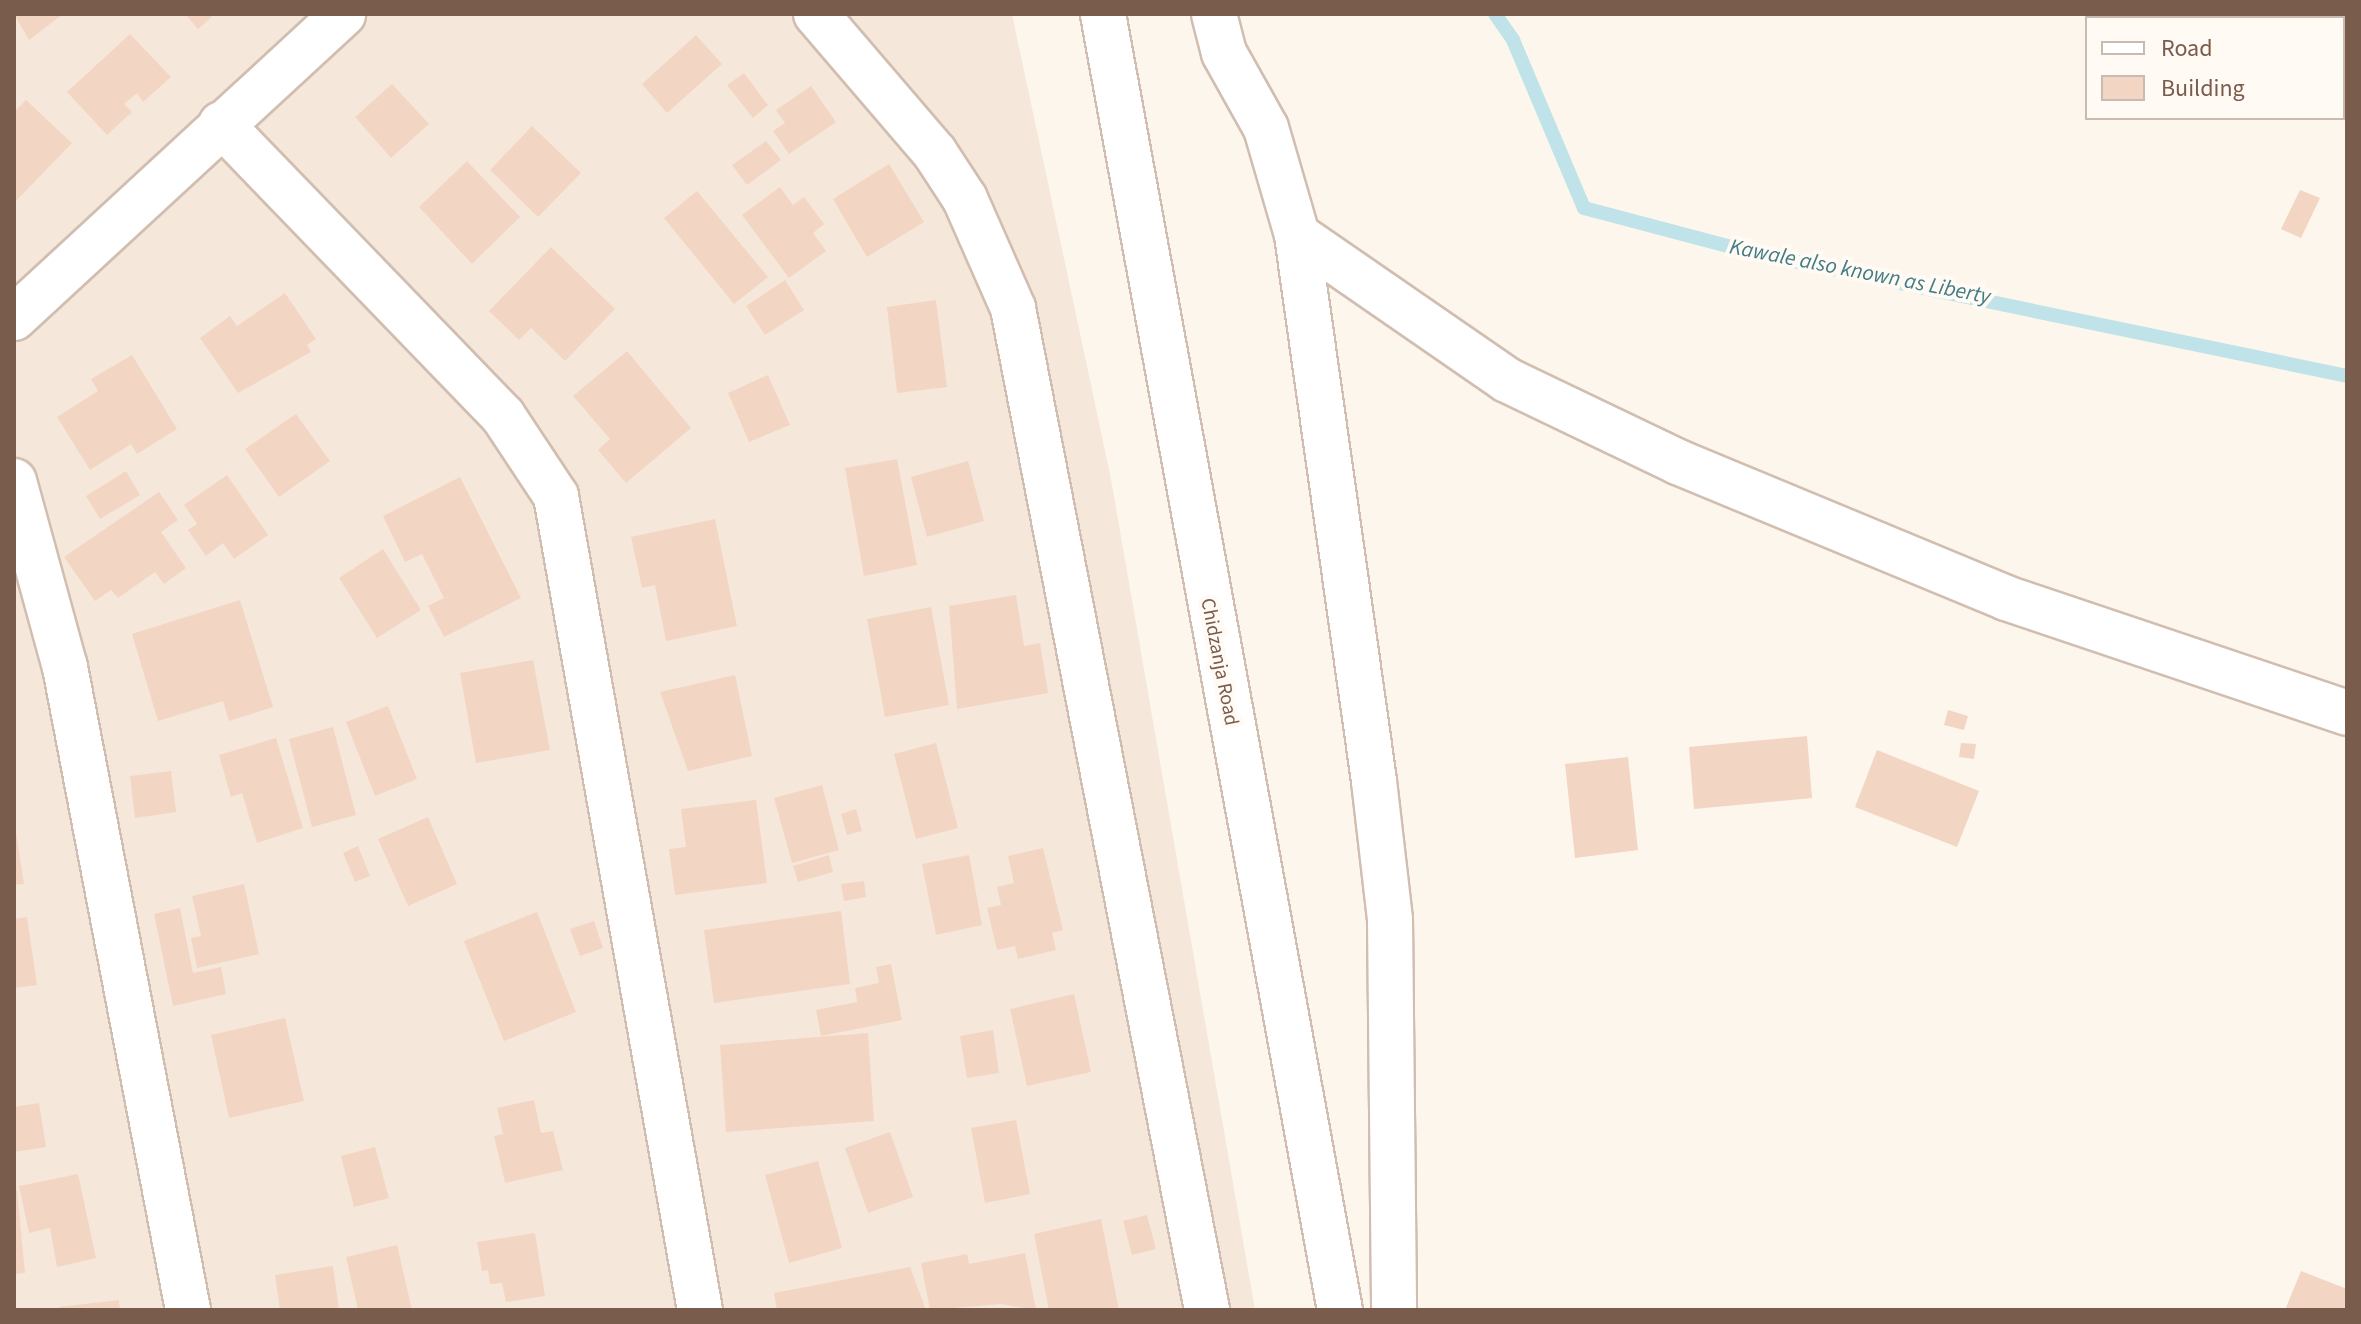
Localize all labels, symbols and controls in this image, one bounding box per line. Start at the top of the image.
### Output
legend [2085,16,2345,120]
text: Road [2161,31,2213,66]
text: Building [2161,71,2245,106]
water label: Kawale also known as Liberty [1727,234,1993,310]
street label: Chidzanja Road [1195,596,1243,728]

